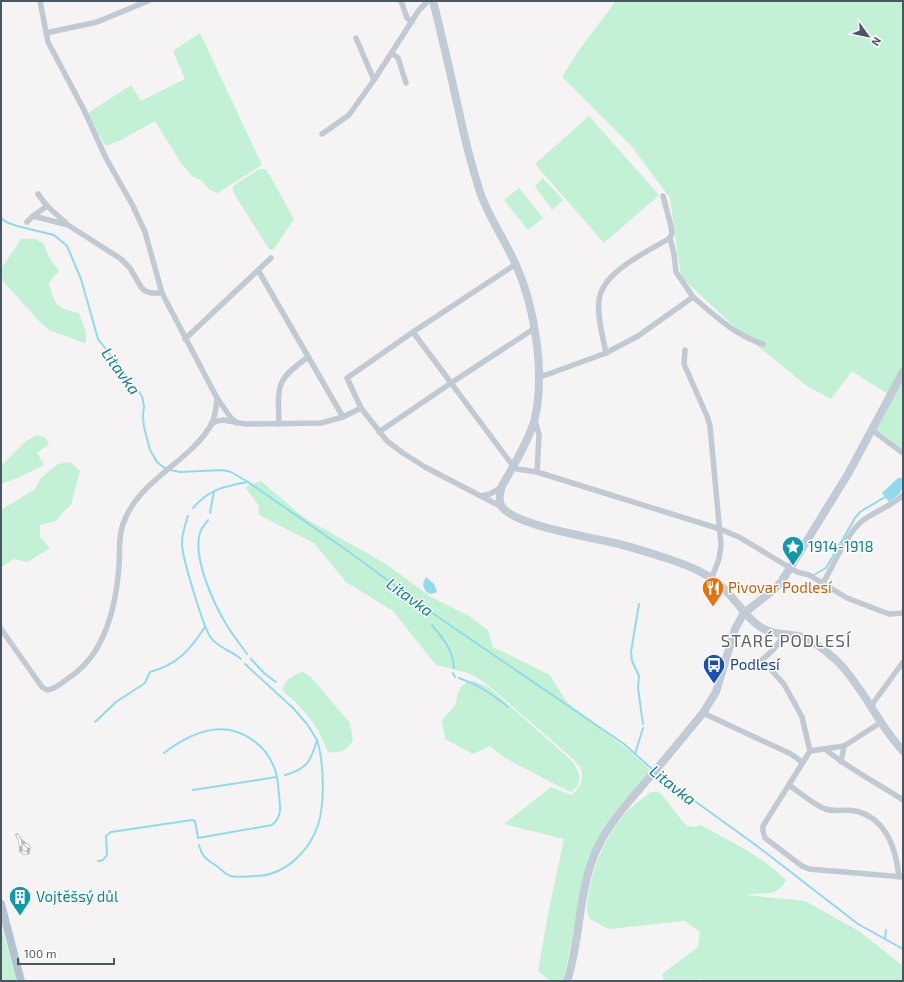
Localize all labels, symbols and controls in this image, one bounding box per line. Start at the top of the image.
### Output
north arrow [848,16,888,56]
text: N [869,35,884,49]
water label: Litavka [98,344,145,398]
place icon: 1914-1918 [780,534,806,567]
place label: 1914-1918 [808,537,874,555]
water label: Litavka [383,573,437,620]
restaurant icon: Pivovar Podlesí [700,575,726,608]
place label: Pivovar Podlesí [728,578,833,596]
district label: STARÉ PODLESÍ [721,630,851,650]
bus stop icon: Podlesí [701,652,727,685]
place label: Podlesí [730,655,781,673]
water label: Litavka [646,761,700,808]
building icon: Vojtěšsý důl [7,884,33,917]
place label: Vojtěšsý důl [36,887,119,906]
scale bar [18,940,114,966]
text: 100 m [24,946,56,960]

